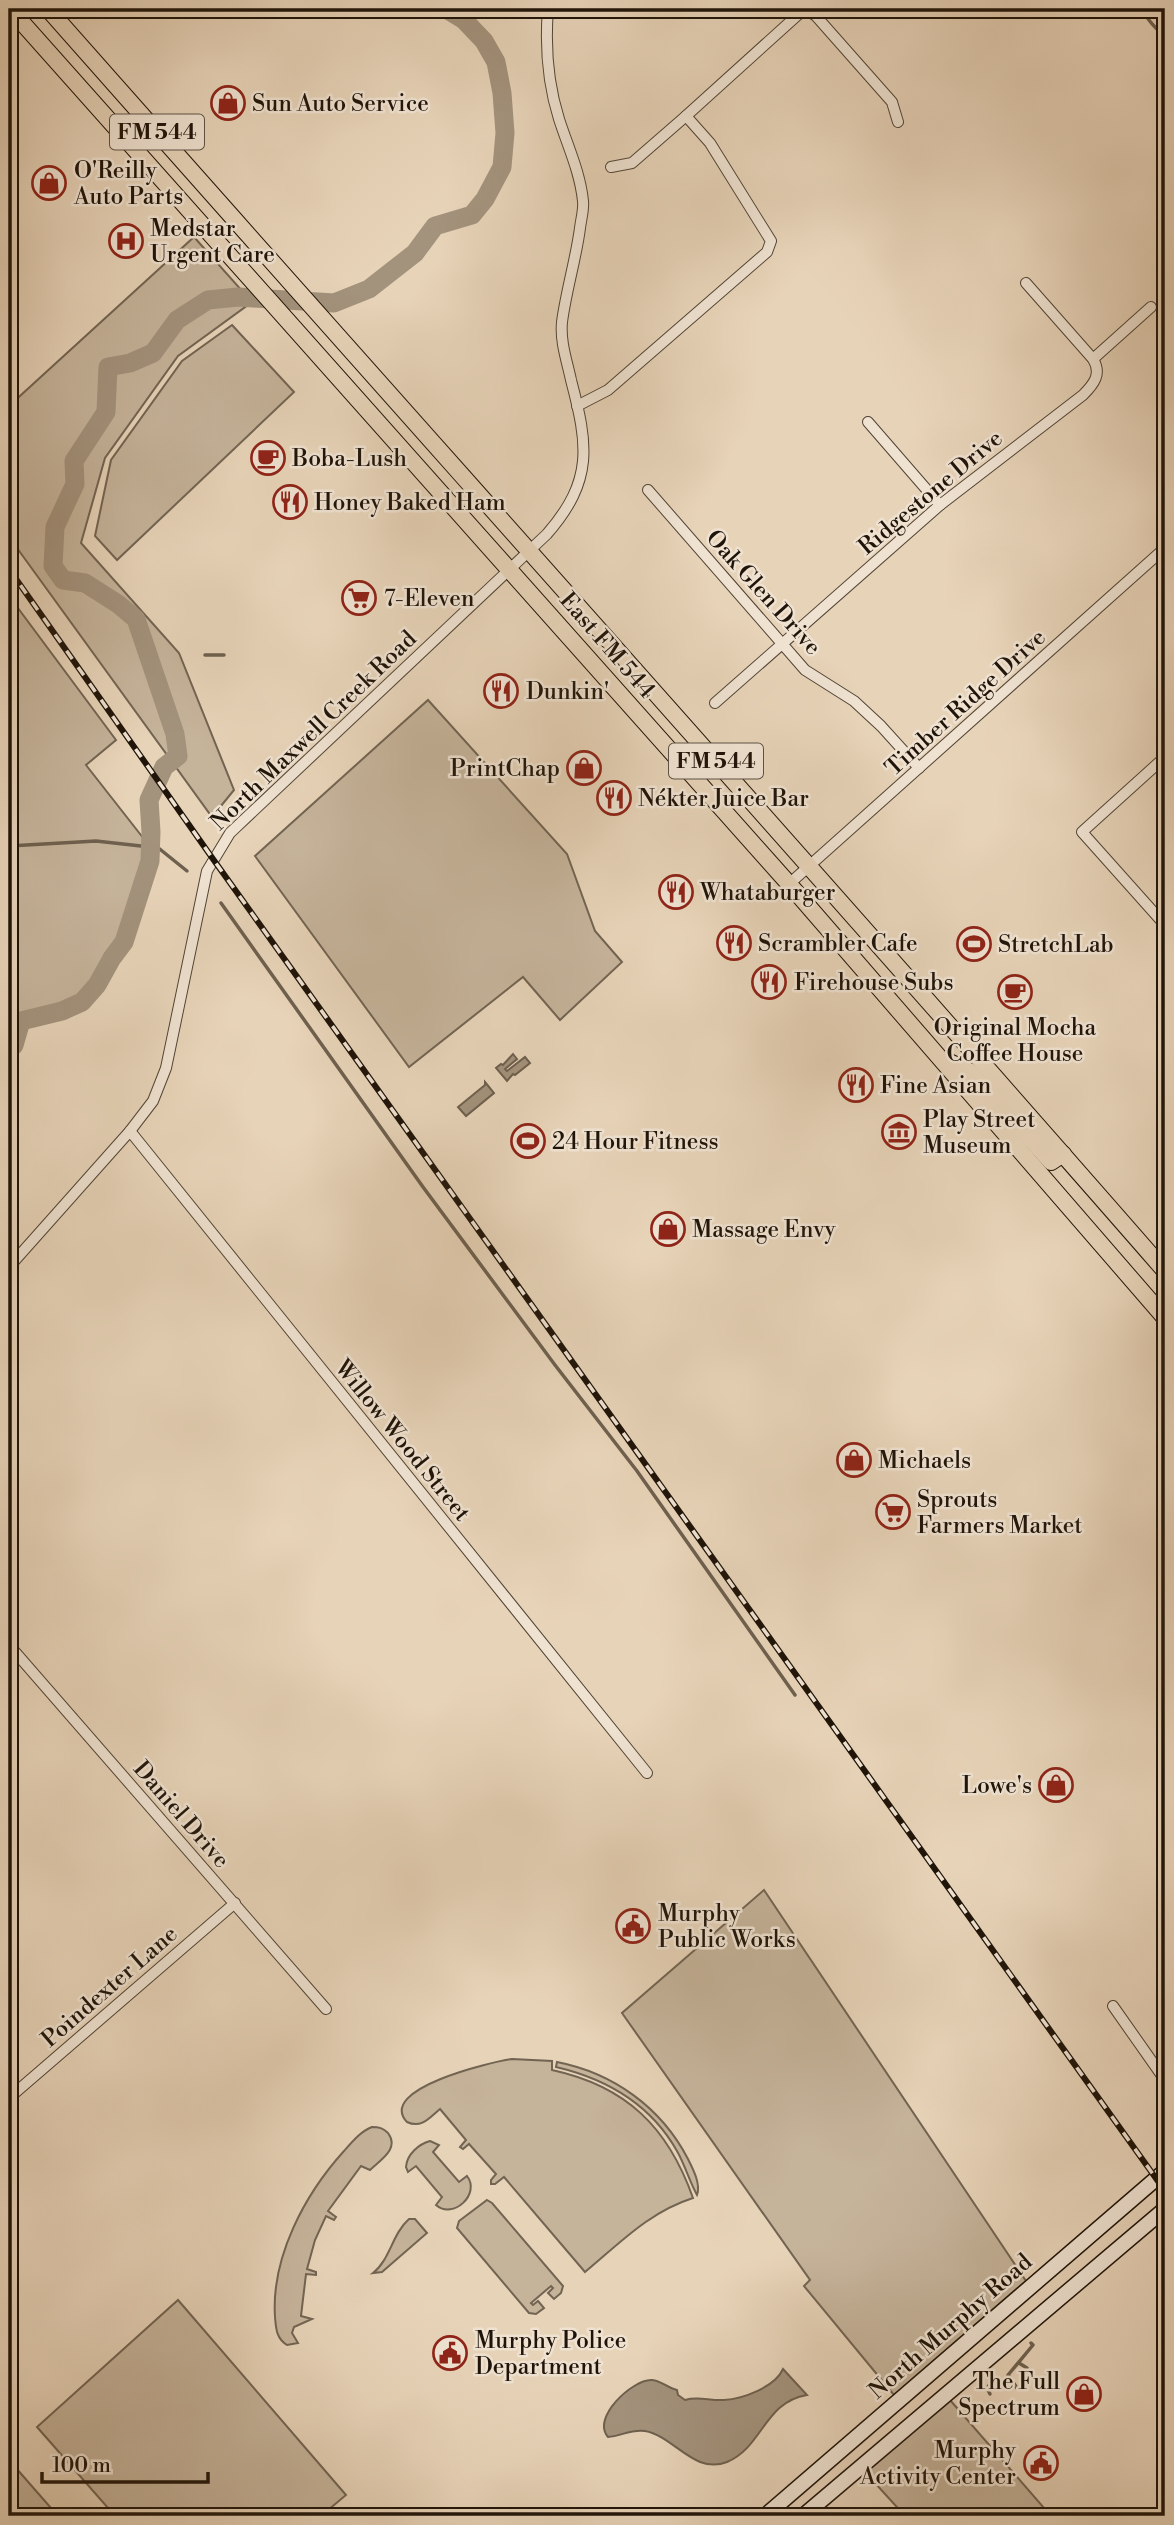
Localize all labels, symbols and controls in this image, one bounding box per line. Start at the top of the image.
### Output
shop icon: Sun Auto Service [209,84,247,122]
place label: Sun Auto Service [252,90,429,118]
road number: FM 544 [110,114,204,150]
place label: O'Reilly Auto Parts [73,157,183,211]
shop icon: O'Reilly Auto Parts [30,164,68,202]
place label: Medstar Urgent Care [150,215,275,269]
hospital icon: Medstar Urgent Care [107,222,145,260]
street label: Ridgestone Drive [853,424,1008,561]
cafe icon: Boba-Lush [249,439,287,477]
place label: Boba-Lush [291,445,407,473]
restaurant icon: Honey Baked Ham [271,483,309,521]
place label: Honey Baked Ham [314,489,506,517]
street label: Oak Glen Drive [700,524,827,661]
supermarket icon: 7-Eleven [340,579,378,617]
place label: 7-Eleven [384,585,475,613]
street label: East FM 544 [553,587,661,705]
street label: Timber Ridge Drive [880,623,1052,782]
street label: North Maxwell Creek Road [205,625,422,836]
restaurant icon: Dunkin' [482,672,520,710]
place label: Dunkin' [526,678,609,706]
road number: FM 544 [669,744,763,778]
shop icon: PrintChap [565,749,603,787]
place label: PrintChap [450,755,560,783]
restaurant icon: Nékter Juice Bar [595,779,633,817]
place label: Nékter Juice Bar [638,785,809,813]
restaurant icon: Whataburger [657,873,695,911]
place label: Whataburger [699,879,836,907]
restaurant icon: Scrambler Cafe [715,924,753,962]
sports icon: StretchLab [955,925,993,963]
place label: Scrambler Cafe [758,930,918,958]
place label: StretchLab [998,931,1114,959]
restaurant icon: Firehouse Subs [750,963,788,1001]
place label: Firehouse Subs [794,969,953,997]
cafe icon: Original Mocha Coffee House [996,973,1034,1011]
place label: Original Mocha Coffee House [934,1014,1097,1068]
restaurant icon: Fine Asian [837,1066,875,1104]
place label: Fine Asian [880,1072,992,1100]
place label: Play Street Museum [923,1106,1035,1160]
museum icon: Play Street Museum [880,1113,918,1151]
sports icon: 24 Hour Fitness [509,1122,547,1160]
place label: 24 Hour Fitness [552,1128,719,1156]
shop icon: Massage Envy [649,1210,687,1248]
place label: Massage Envy [692,1216,837,1244]
street label: Willow Wood Street [328,1353,476,1527]
shop icon: Michaels [835,1441,873,1479]
place label: Michaels [878,1447,971,1475]
place label: Sprouts Farmers Market [917,1486,1082,1540]
supermarket icon: Sprouts Farmers Market [874,1493,912,1531]
street label: Daniel Drive [127,1755,235,1874]
shop icon: Lowe's [1037,1766,1075,1804]
place label: Lowe's [962,1772,1032,1800]
place label: Murphy Public Works [658,1900,796,1954]
public building icon: Murphy Public Works [614,1907,652,1945]
street label: Poindexter Lane [36,1920,183,2053]
street label: North Murphy Road [863,2248,1038,2405]
place label: Murphy Police Department [475,2327,626,2381]
public building icon: Murphy Police Department [431,2334,469,2372]
place label: The Full Spectrum [958,2368,1060,2422]
shop icon: The Full Spectrum [1065,2375,1103,2413]
place label: Murphy Activity Center [859,2437,1017,2491]
scale bar [42,2441,208,2485]
public building icon: Murphy Activity Center [1022,2444,1060,2482]
text: 100 m [52,2453,111,2479]

